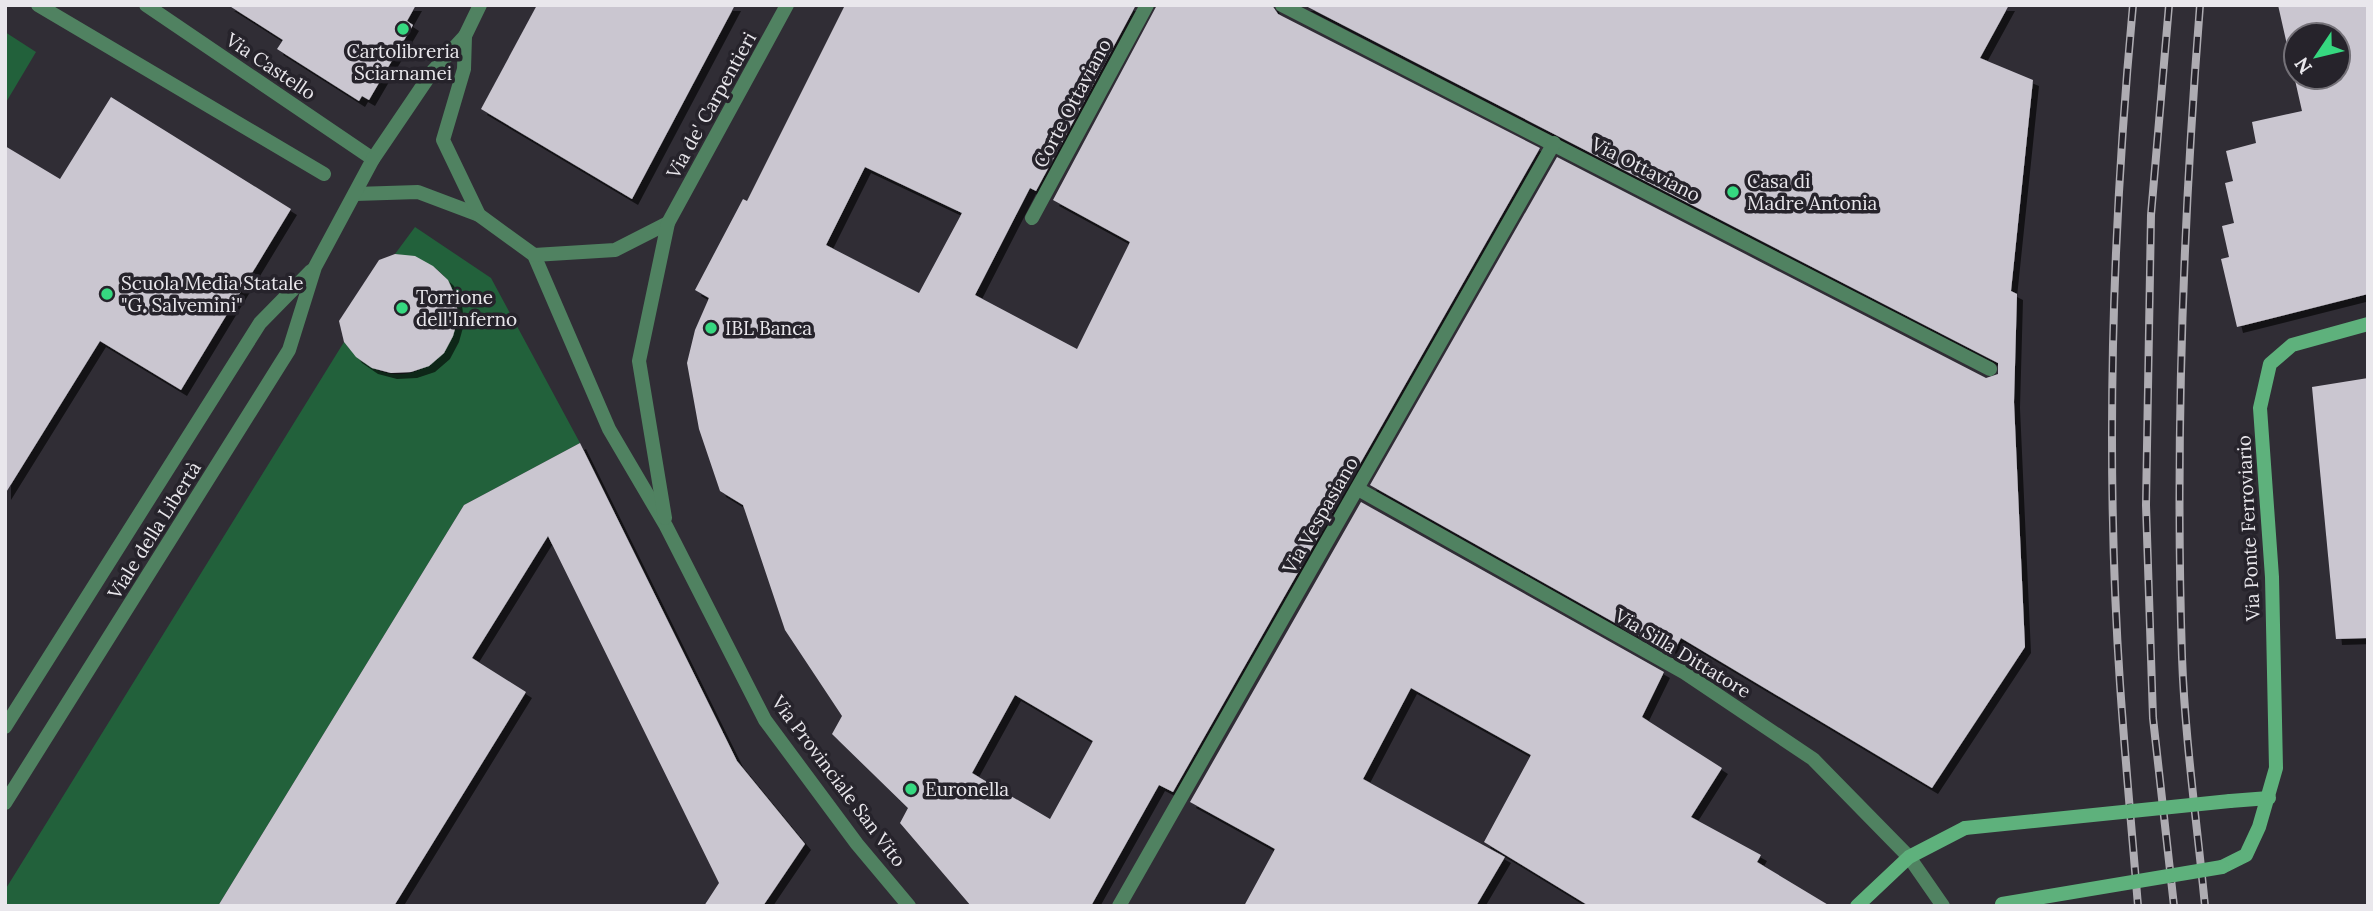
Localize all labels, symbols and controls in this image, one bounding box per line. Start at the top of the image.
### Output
marker: Cartolibreria Sciarnamei [395,21,411,37]
north arrow [2282,21,2352,91]
street label: Via Castello [221,27,321,105]
street label: Via de' Carpentieri [660,28,761,183]
street label: Corte Ottaviano [1028,35,1116,171]
place label: Cartolibreria Sciarnamei [346,39,460,85]
text: N [2289,53,2317,79]
street label: Via Ottaviano [1587,131,1705,207]
place label: Casa di Madre Antonia [1747,169,1878,215]
marker: Casa di Madre Antonia [1725,184,1741,200]
place label: Scuola Media Statale "G. Salvemini" [121,271,304,317]
place label: Torrione dell'Inferno [416,285,517,331]
marker: Scuola Media Statale "G. Salvemini" [99,286,115,302]
marker: Torrione dell'Inferno [394,300,410,316]
place label: IBL Banca [725,316,812,340]
marker: IBL Banca [703,320,719,336]
street label: Via Ponte Ferroviario [2231,435,2265,622]
street label: Via Vespasiano [1276,452,1363,578]
street label: Viale della Libertà [102,457,206,604]
street label: Via Silla Dittatore [1610,602,1755,703]
street label: Via Provinciale San Vito [766,690,911,871]
place label: Euronella [925,777,1009,801]
marker: Euronella [903,781,919,797]

